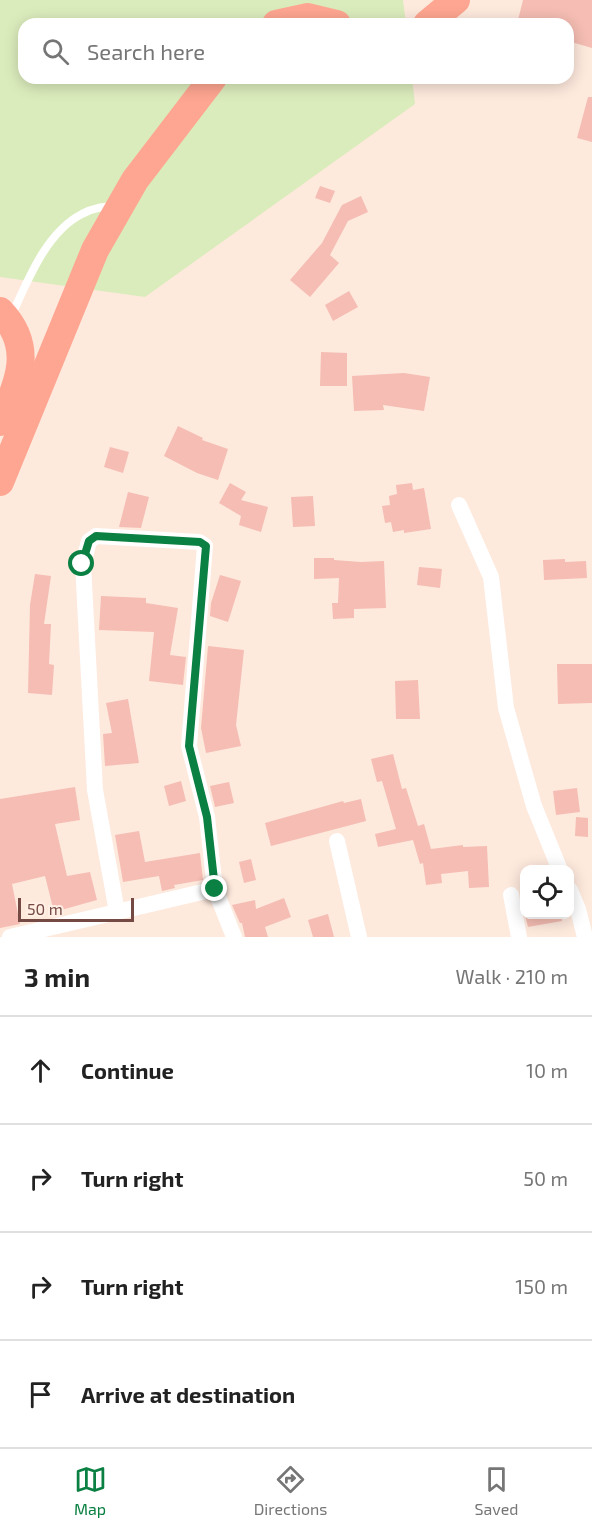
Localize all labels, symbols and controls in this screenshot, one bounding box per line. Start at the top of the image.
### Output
search box [18,18,574,84]
icon: search [39,35,72,68]
text: Search here [87,38,205,64]
route start [68,550,94,576]
map controls [520,865,574,919]
button: locate [520,865,574,919]
route end [201,875,227,901]
scale bar [18,895,134,922]
text: 50 m [27,899,63,918]
text: 3 min [24,961,90,992]
text: Walk · 210 m [456,964,568,988]
icon: ahead [24,1054,57,1087]
text: Continue [81,1057,174,1083]
text: 10 m [526,1058,568,1082]
icon: right [24,1162,57,1195]
text: Turn right [81,1165,183,1191]
text: 50 m [523,1166,568,1190]
icon: right [24,1270,57,1303]
text: Turn right [81,1273,183,1299]
text: 150 m [515,1274,568,1298]
icon: arrive [24,1378,57,1411]
text: Arrive at destination [81,1381,295,1407]
tab: Map [74,1463,107,1518]
tab: Directions [254,1463,327,1518]
tab: Saved [475,1463,518,1518]

